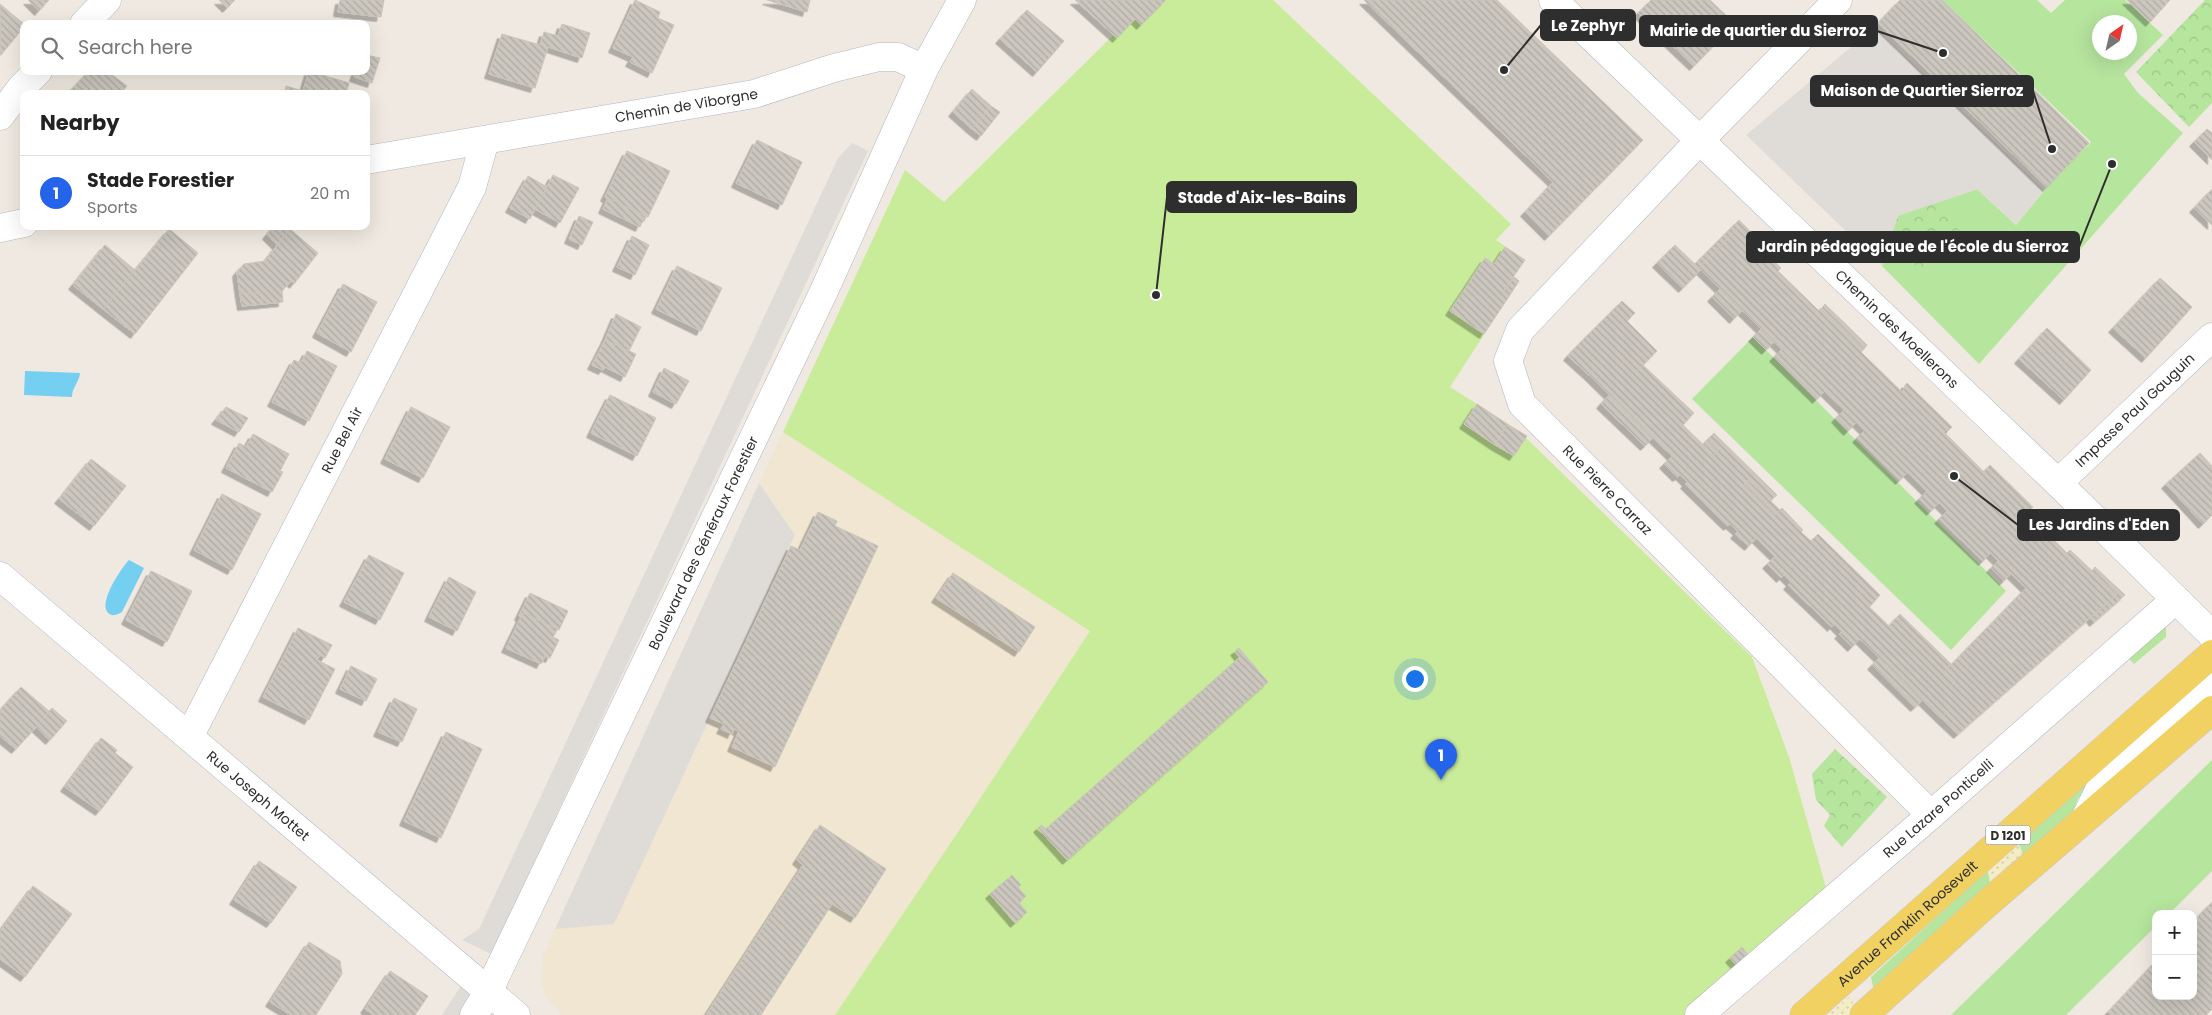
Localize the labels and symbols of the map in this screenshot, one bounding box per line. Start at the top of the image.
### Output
callout: Le Zephyr [1541,10,1635,40]
text: Le Zephyr [1551,15,1626,36]
north arrow [2092,15,2137,60]
callout: Mairie de quartier du Sierroz [1640,16,1877,46]
text: Mairie de quartier du Sierroz [1650,20,1866,41]
callout: Maison de Quartier Sierroz [1811,76,2033,106]
text: Maison de Quartier Sierroz [1821,80,2023,101]
street label: Chemin de Viborgne [613,83,760,127]
callout: Stade d'Aix-les-Bains [1167,182,1356,212]
text: Stade d'Aix-les-Bains [1178,187,1346,208]
callout: Jardin pédagogique de l'école du Sierroz [1747,232,2079,262]
text: Jardin pédagogique de l'école du Sierroz [1757,236,2069,257]
street label: Chemin des Moellerons [1831,265,1963,393]
street label: Impasse Paul Gauguin [2071,349,2199,472]
street label: Rue Bel Air [316,403,367,477]
street label: Boulevard des Généraux Forestier [643,433,763,653]
street label: Rue Pierre Carraz [1558,440,1657,539]
callout: Les Jardins d'Eden [2018,510,2179,540]
text: Les Jardins d'Eden [2029,514,2169,535]
your location [1402,666,1428,692]
pin: 1 [1425,739,1457,780]
street label: Rue Joseph Mottet [202,746,314,845]
street label: Rue Lazare Ponticelli [1878,754,1998,862]
road number: D 1201 [1986,826,2030,844]
street label: Avenue Franklin Roosevelt [1833,856,1982,991]

